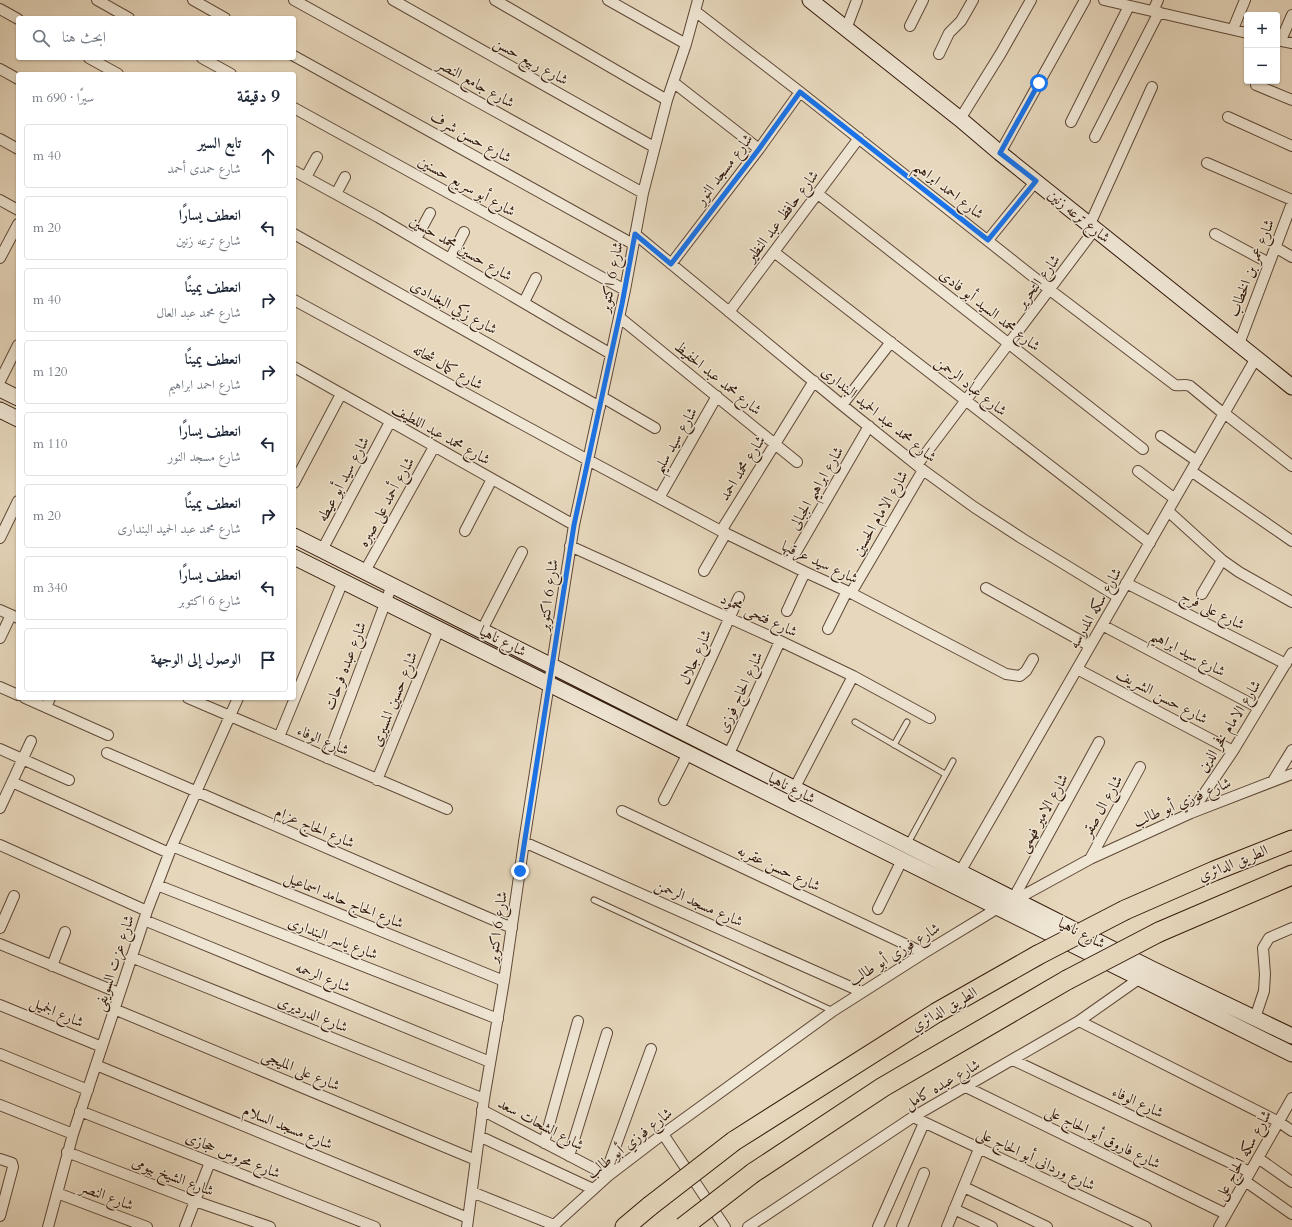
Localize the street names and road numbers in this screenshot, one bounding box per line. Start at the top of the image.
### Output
street label: شارع ربيع حسن [488,32,572,93]
street label: شارع جامع النصر [430,53,518,116]
street label: شارع حسن شرف [425,106,515,170]
street label: شارع مسجد النور [689,129,760,212]
street label: شارع أبو سريع حسنين [413,150,520,225]
street label: شارع احمد ابراهيم [907,156,988,228]
street label: شارع حافظ عبد النظير [740,166,826,269]
street label: شارع ترعه زنين [1042,185,1114,250]
street label: شارع حسين محمد حسين [404,210,516,288]
street label: شارع عمر بن الخطاب [1223,216,1282,321]
street label: شارع 6 اكتوبر [594,240,631,317]
street label: شارع التحرير [1010,250,1067,315]
street label: شارع محمد السيد أبو فادى [934,263,1045,358]
street label: شارع زكي البغدادى [406,275,501,342]
street label: شارع محمد عبد الحفيظ [668,336,766,422]
street label: شارع كمال شحاته [408,339,487,397]
street label: شارع عباد الرحمن [929,352,1011,423]
street label: شارع محمد عبد الحميد البندارى [815,361,941,469]
street label: شارع محمد عبد اللطيف [387,399,494,472]
street label: شارع سيد سليم [648,403,706,479]
street label: شارع سيد أبو عيطه [311,432,376,526]
street label: شارع محمد احمد [714,432,772,506]
street label: شارع ابراهيم الجبالى [784,443,852,536]
street label: شارع أحمد على صبره [352,453,422,552]
street label: شارع الامام الحسين [847,467,915,561]
street label: شارع سيد عرقبها [777,536,862,591]
street label: شارع 6 اكتوبر [533,558,566,635]
street label: شارع سكه المدرسه [1064,564,1129,654]
street label: شارع على فرج [1176,585,1248,637]
street label: شارع فتحى محمود [716,588,801,644]
street label: شارع عبده فرحات [319,619,374,714]
street label: شارع ناهيا [475,621,530,664]
street label: شارع سيد ابراهيم [1145,625,1229,686]
street label: شارع جلال [674,626,719,689]
street label: شارع الحاج فوزى [713,648,770,737]
street label: شارع حسين المسيرى [366,649,425,751]
street label: شارع حسن الشريف [1111,663,1211,731]
street label: شارع الامام فخر الدين [1193,676,1268,778]
street label: شارع الوفاء [293,720,352,763]
street label: شارع ناهيا [764,768,819,811]
street label: شارع الامير فهمى [1013,770,1075,857]
street label: شارع فوزي أبو طالب [1130,771,1235,834]
street label: شارع ال صقر [1076,772,1130,844]
street label: شارع الحاج عزام [271,801,358,855]
street label: شارع حسن عقربه [733,840,824,899]
street label: الطريق الدائري [1195,840,1272,888]
street label: شارع الحاج حامد اسماعيل [280,867,407,936]
street label: شارع مسجد الرحمن [651,875,746,934]
street label: شارع 6 اكتوبر [482,890,515,967]
street label: شارع عزت السويفى [89,912,142,1015]
street label: شارع ياسر البندارى [284,912,381,967]
street label: شارع ناهيا [1054,913,1109,956]
street label: شارع فوزي أبو طالب [844,917,945,993]
street label: شارع الرحمه [291,957,353,1000]
street label: الطريق الدائري [907,982,982,1038]
street label: شارع الدرديرى [274,991,351,1040]
street label: شارع الجميل [26,992,87,1035]
street label: شارع على المليجى [258,1045,343,1098]
street label: شارع عبده كامل [900,1054,985,1116]
street label: شارع الوفاء [1108,1081,1167,1125]
street label: شارع الشحات سعد [493,1093,588,1158]
street label: شارع مسجد السلام [239,1100,336,1157]
street label: شارع فاروق أبو الحاج على [1041,1100,1164,1176]
street label: شارع فوزي أبو طالب [581,1102,678,1185]
street label: شارع سكه الحاج على [1210,1106,1279,1205]
street label: شارع وردانى أبو الحاج على [972,1122,1099,1198]
street label: شارع محروس حجازى [181,1127,283,1186]
street label: شارع الشيخ بيومى [128,1151,217,1204]
street label: شارع النصر [75,1176,137,1218]

